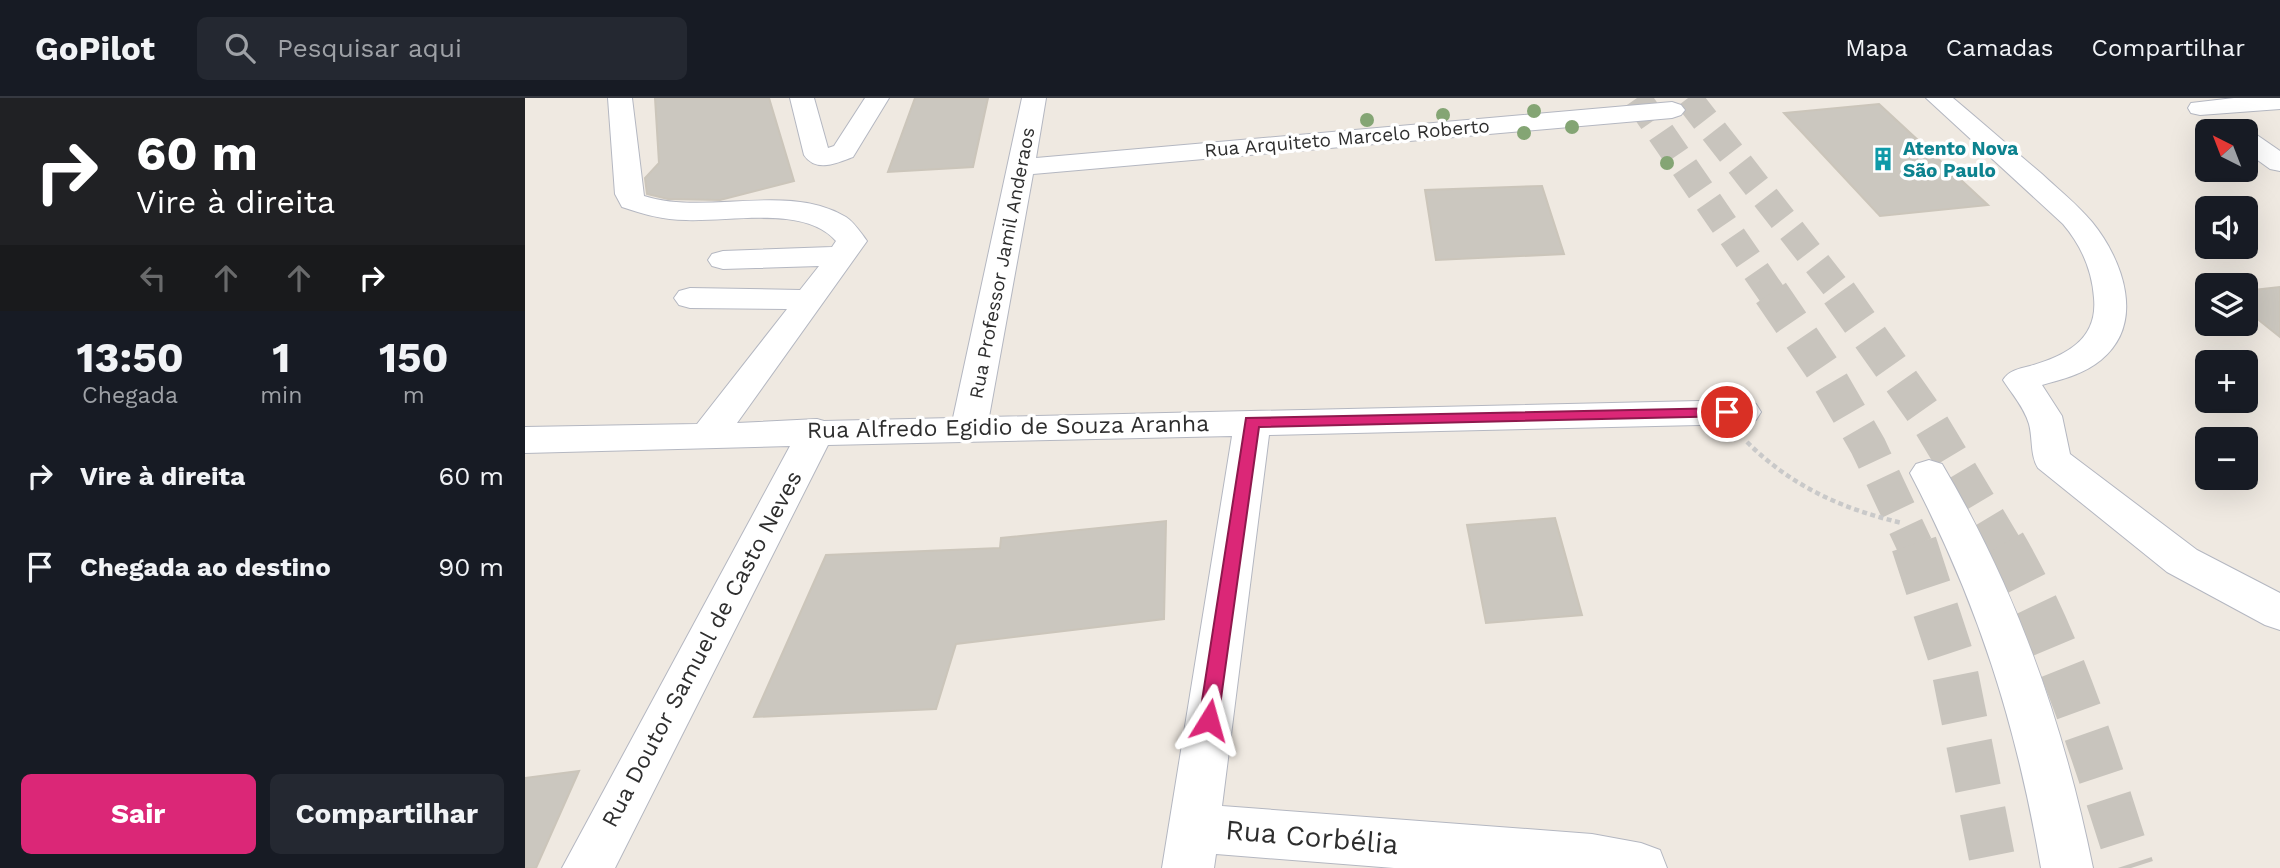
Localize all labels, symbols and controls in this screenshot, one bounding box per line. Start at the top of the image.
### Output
search box [197,17,687,80]
text: GoPilot [35,29,155,68]
icon: search [221,29,259,67]
text: Pesquisar aqui [277,33,462,63]
text: Mapa [1845,34,1908,62]
text: Camadas [1946,34,2054,62]
text: Compartilhar [2092,34,2245,62]
street label: Rua Arquiteto Marcelo Roberto [1203,114,1491,162]
north arrow [2195,119,2257,182]
map controls [2195,119,2258,490]
text: 60 m [136,124,258,182]
street label: Rua Professor Jamil Anderaos [964,125,1040,401]
icon: right [21,126,112,217]
place label: Atento Nova São Paulo [1903,137,2018,182]
building icon: Atento Nova São Paulo [1869,145,1897,173]
text: Vire à direita [136,183,335,221]
button: sound [2195,196,2258,259]
icon: left [134,259,172,297]
icon: ahead [207,259,245,297]
icon: ahead [280,259,318,297]
icon: right [353,259,391,297]
button: layers [2195,273,2258,336]
text: 13:50 [76,333,184,382]
text: 1 [272,333,290,382]
text: 150 [379,333,449,382]
button: + [2195,350,2258,413]
text: Chegada [82,382,178,409]
text: min [260,382,302,409]
text: m [403,382,425,409]
pin [1697,382,1757,442]
icon: arrive [1708,393,1746,431]
street label: Rua Alfredo Egidio de Souza Aranha [807,410,1209,444]
button: − [2195,427,2258,490]
icon: right [21,457,59,495]
text: Vire à direita [80,461,245,491]
text: 60 m [438,461,504,491]
street label: Rua Doutor Samuel de Casto Neves [596,466,808,832]
icon: arrive [21,548,59,586]
text: Chegada ao destino [80,552,331,582]
text: 90 m [438,552,504,582]
position arrow [1172,683,1246,757]
button: Sair [21,774,256,854]
button: Compartilhar [270,774,504,854]
street label: Rua Corbélia [1224,813,1400,861]

